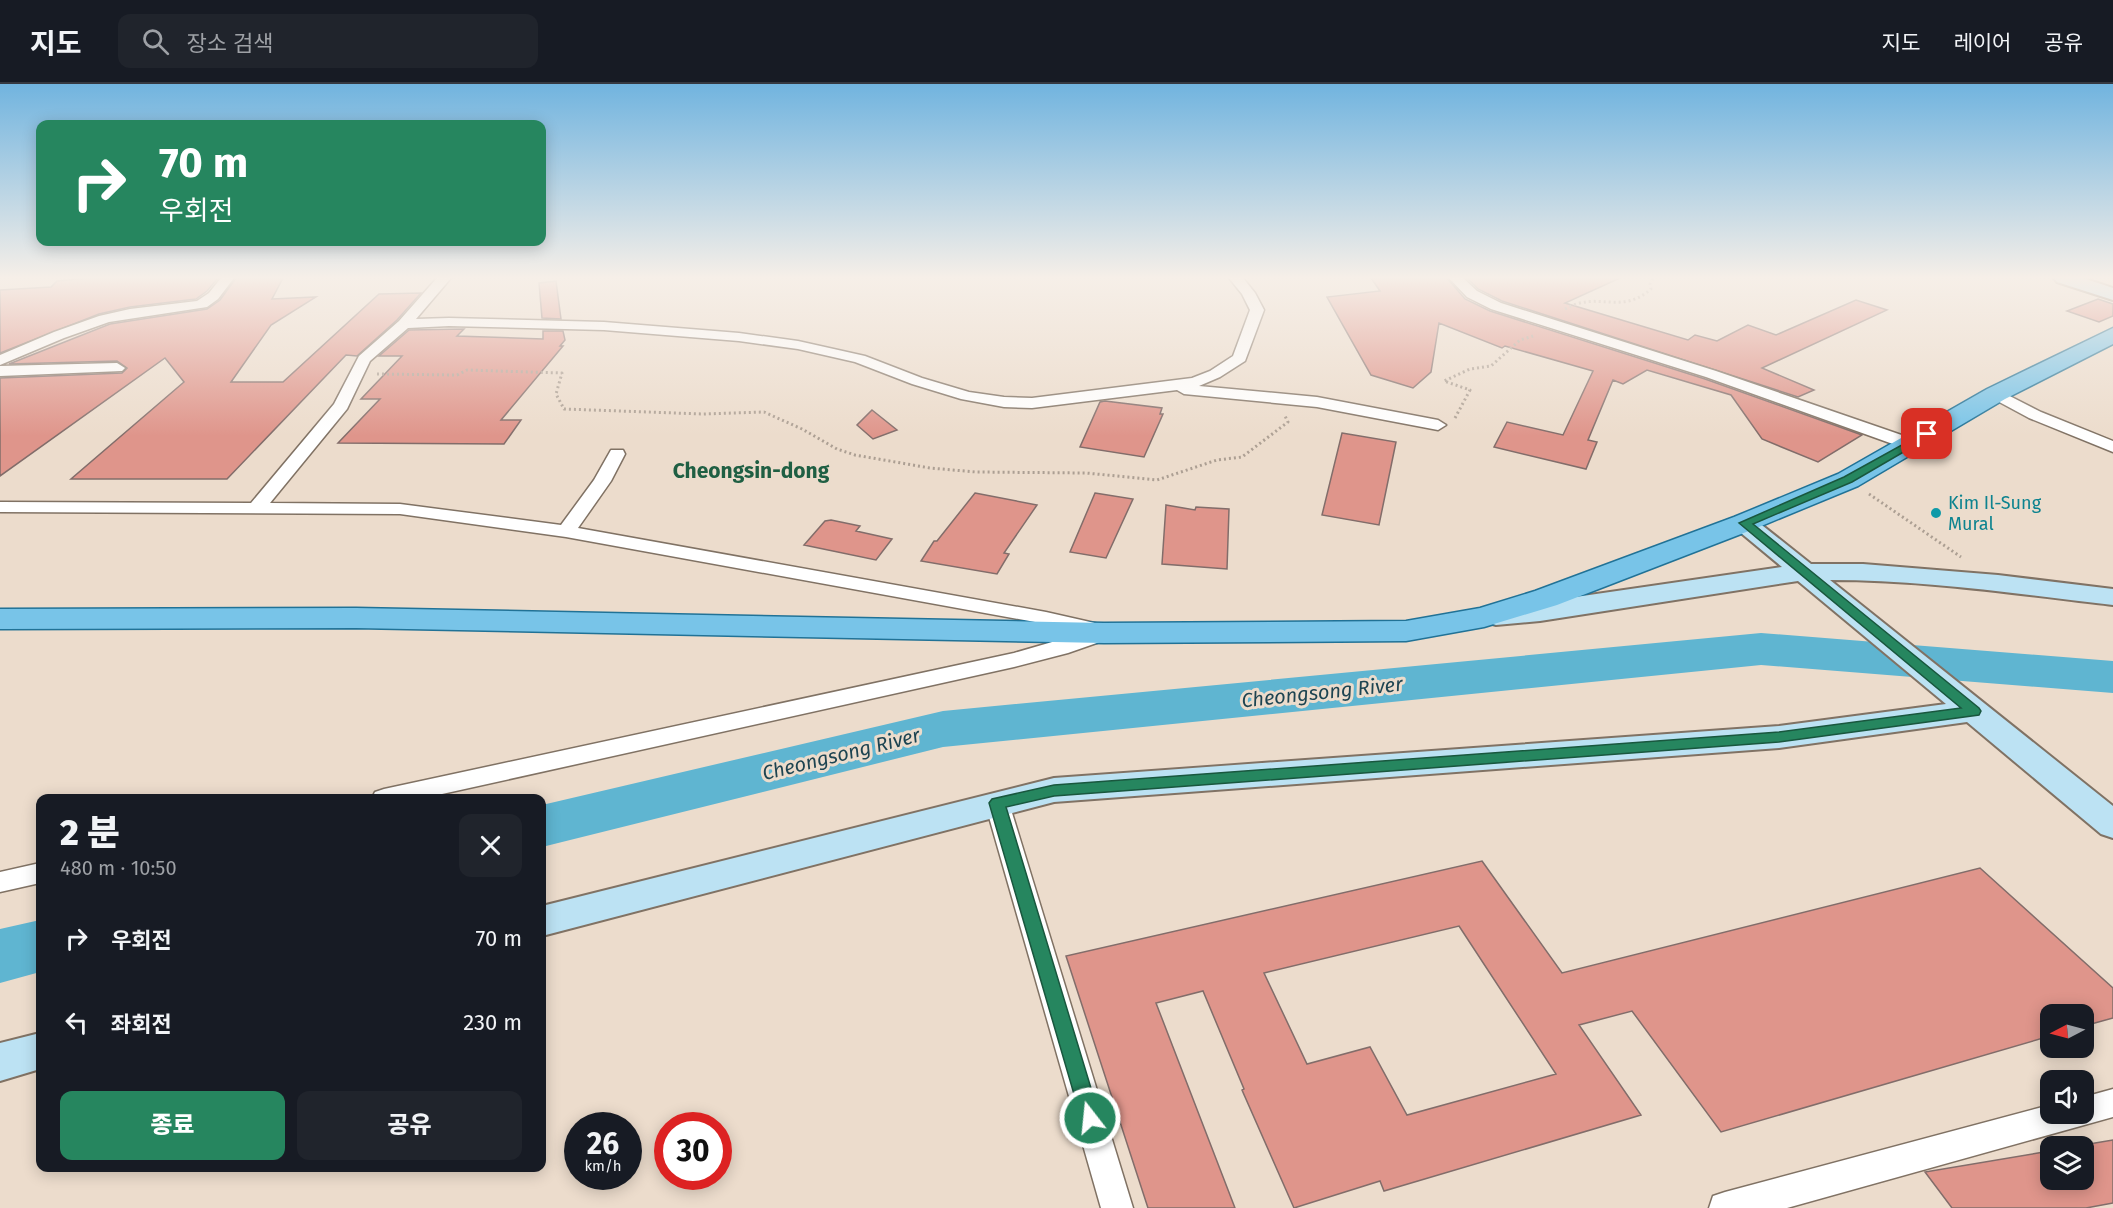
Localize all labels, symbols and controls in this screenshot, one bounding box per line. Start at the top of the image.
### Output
search box [118,14,538,68]
icon: search [139,25,172,58]
text: 지도 [30,27,82,60]
text: 장소 검색 [187,30,273,57]
text: 지도 [1882,30,1920,56]
text: 레이어 [1953,30,2011,56]
text: 공유 [2044,30,2083,56]
text: 70 m [159,138,248,188]
icon: right [60,144,138,222]
text: 우회전 [159,195,234,227]
pin [1901,408,1952,459]
icon: arrive [1910,417,1943,450]
district label: Cheongsin-dong [673,458,830,484]
place label: Kim Il-Sung Mural [1948,492,2042,535]
marker: Kim Il-Sung Mural [1929,506,1943,520]
water label: Cheongsong River [1240,671,1405,712]
water label: Cheongsong River [760,722,924,785]
text: 2 분 [60,811,120,855]
button: close [459,814,522,877]
text: 480 m · 10:50 [60,856,177,880]
icon: right [60,922,93,955]
text: 70 m [476,925,522,952]
text: 우회전 [111,927,172,954]
north arrow [2040,1004,2094,1058]
map controls [2040,1004,2094,1190]
icon: left [60,1006,93,1039]
text: 230 m [463,1009,522,1036]
text: 좌회전 [111,1011,172,1038]
button: sound [2040,1070,2094,1124]
position arrow [1058,1086,1122,1150]
button: 종료 [60,1091,285,1160]
button: 공유 [297,1091,522,1160]
speed limit sign: 30 [654,1112,732,1190]
text: 26 [587,1126,619,1162]
button: layers [2040,1136,2094,1190]
text: km/h [584,1157,622,1175]

